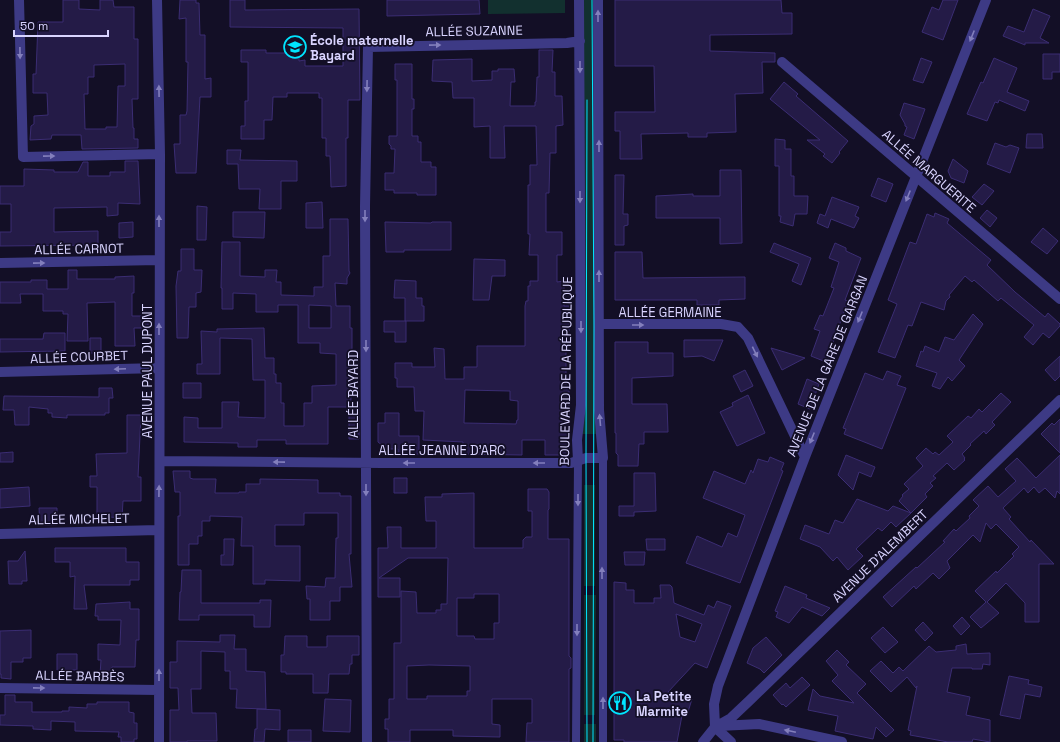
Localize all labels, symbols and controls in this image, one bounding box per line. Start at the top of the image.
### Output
one-way arrow [595,9,601,22]
scale bar [14,12,108,38]
text: 50 m [20,18,48,34]
street label: ALLÉE SUZANNE [425,22,523,40]
one-way arrow [968,31,974,43]
place label: École maternelle Bayard [310,32,413,64]
school or university icon: École maternelle Bayard [282,34,308,60]
one-way arrow [429,42,442,48]
one-way arrow [17,47,23,60]
one-way arrow [577,61,583,74]
one-way arrow [364,80,370,93]
one-way arrow [156,84,162,97]
street label: ALLÉE MARGUERITE [879,126,979,216]
one-way arrow [596,139,602,152]
one-way arrow [43,153,56,159]
one-way arrow [577,191,583,204]
one-way arrow [905,191,911,203]
one-way arrow [362,210,368,223]
one-way arrow [156,214,162,227]
street label: ALLÉE CARNOT [34,240,124,258]
one-way arrow [33,259,45,266]
one-way arrow [596,269,602,282]
street label: AVENUE DE LA GARE DE GARGAN [783,273,871,459]
street label: BOULEVARD DE LA RÉPUBLIQUE [556,276,576,466]
street label: AVENUE PAUL DUPONT [139,303,156,438]
street label: ALLÉE GERMAINE [618,304,722,321]
one-way arrow [857,312,863,324]
one-way arrow [578,321,584,334]
one-way arrow [156,322,162,335]
one-way arrow [632,322,645,328]
one-way arrow [363,340,369,353]
one-way arrow [752,346,758,358]
street label: ALLÉE COURBET [30,347,129,367]
street label: ALLÉE BAYARD [345,350,362,438]
one-way arrow [113,366,126,372]
one-way arrow [597,414,604,426]
one-way arrow [809,432,815,444]
street label: ALLÉE JEANNE D'ARC [379,442,505,459]
one-way arrow [272,459,285,465]
one-way arrow [402,460,415,466]
one-way arrow [532,460,545,466]
one-way arrow [363,484,369,497]
one-way arrow [156,485,163,497]
one-way arrow [575,494,581,507]
street label: AVENUE D'ALEMBERT [828,506,932,606]
street label: ALLÉE MICHELET [28,510,130,528]
one-way arrow [599,566,605,579]
one-way arrow [574,624,580,637]
street label: ALLÉE BARBÈS [35,667,125,685]
one-way arrow [156,668,162,681]
one-way arrow [33,685,45,692]
place label: La Petite Marmite [636,688,691,720]
restaurant icon: La Petite Marmite [607,690,633,716]
one-way arrow [600,696,606,709]
one-way arrow [784,728,796,734]

